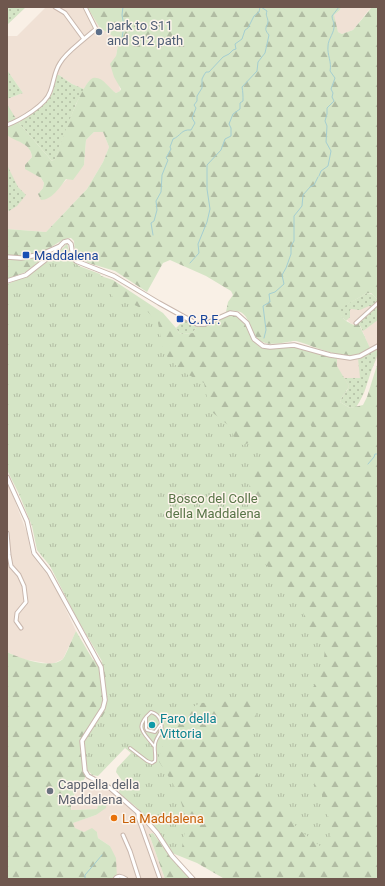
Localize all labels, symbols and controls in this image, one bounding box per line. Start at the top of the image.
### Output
place label: park to S11 and S12 path [107,18,183,48]
marker: park to S11 and S12 path [94,27,104,37]
place label: Maddalena [34,248,98,263]
marker: Maddalena [21,250,31,260]
place label: C.R.F. [188,312,220,327]
marker: C.R.F. [175,314,185,324]
park label: Bosco del Colle della Maddalena [165,491,261,521]
place label: Faro della Vittoria [160,711,217,741]
marker: Faro della Vittoria [147,720,157,730]
place label: Cappella della Maddalena [58,777,139,807]
marker: Cappella della Maddalena [45,786,55,796]
place label: La Maddalena [122,811,204,826]
marker: La Maddalena [109,813,119,823]

